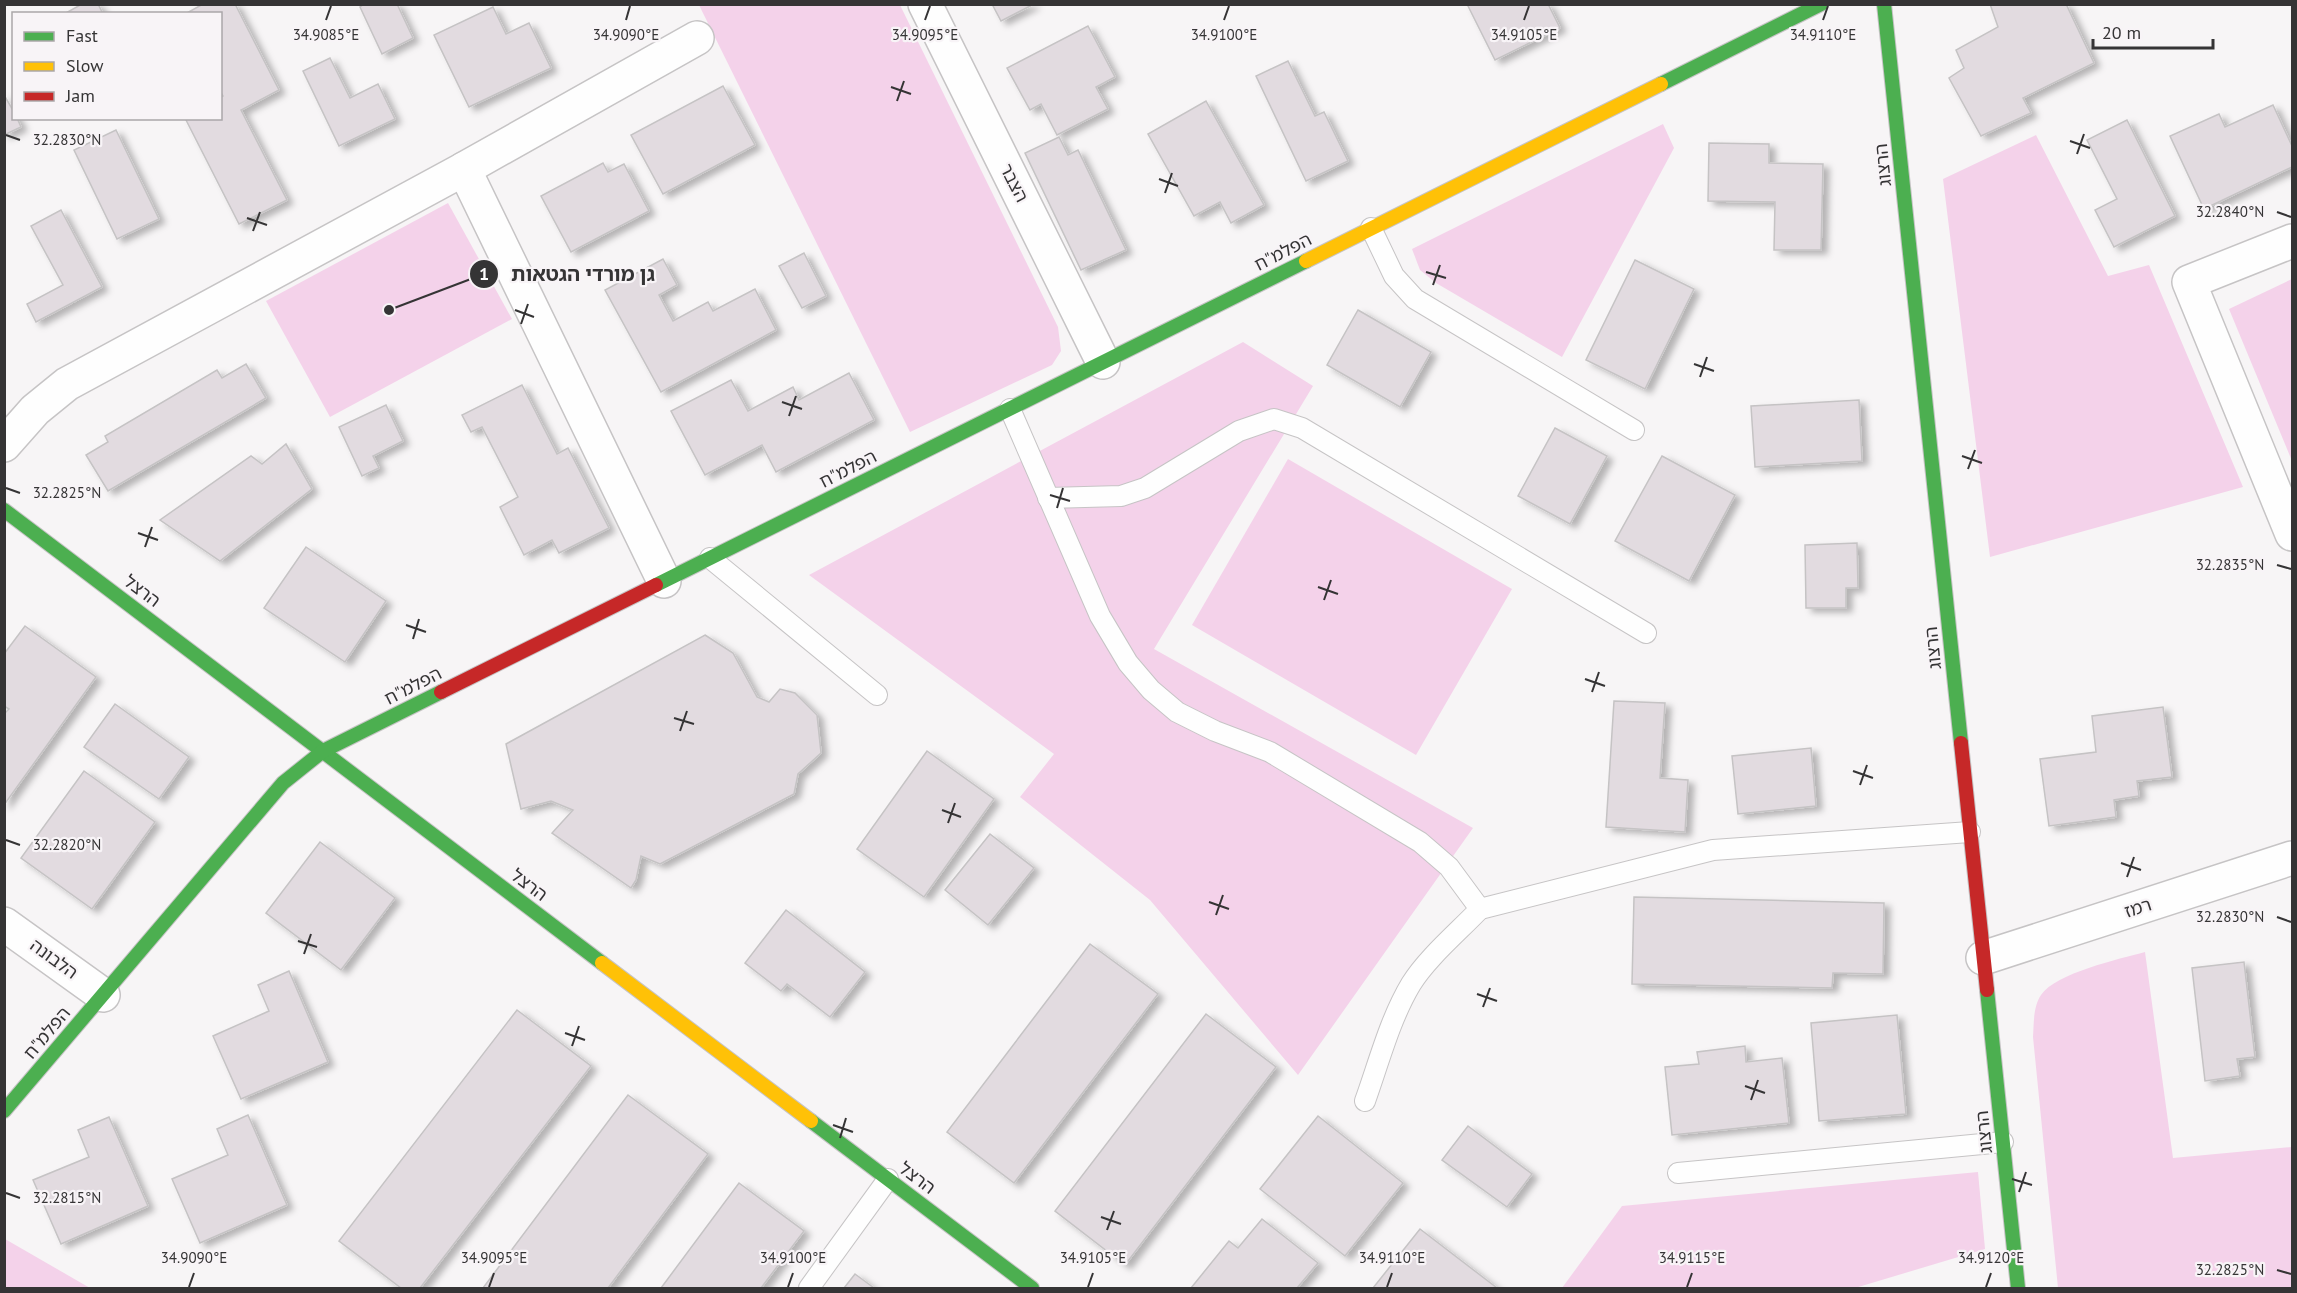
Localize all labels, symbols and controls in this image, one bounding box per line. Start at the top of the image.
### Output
legend [12,12,222,120]
scale bar [2093,12,2213,50]
text: 20 m [2102,21,2141,44]
text: Fast [66,24,98,47]
text: 34.9085°E [293,25,359,44]
text: 34.9090°E [593,25,659,44]
text: 34.9095°E [892,25,958,44]
text: 34.9100°E [1191,25,1257,44]
text: 34.9105°E [1491,25,1557,44]
text: 34.9110°E [1790,25,1856,44]
text: Slow [66,54,104,77]
text: Jam [65,84,95,107]
text: 32.2830°N [33,130,101,149]
street label: הרצוג [1869,143,1896,188]
street label: הצבר [995,160,1034,206]
text: 32.2840°N [2196,202,2264,221]
street label: הפלמ"ח [1250,227,1315,276]
callout: גן מורדי הגטאות [469,255,667,293]
text: גן מורדי הגטאות [511,261,655,287]
text: 1 [479,262,489,285]
street label: הפלמ"ח [815,444,880,493]
text: 32.2825°N [33,483,101,502]
text: 32.2835°N [2196,555,2264,574]
street label: הרצל [119,569,165,612]
street label: הרצוג [1919,626,1946,671]
street label: הפלמ"ח [380,661,445,710]
text: 32.2820°N [33,835,101,854]
street label: הרצל [506,863,552,906]
street label: רמז [2121,892,2154,923]
text: 32.2830°N [2196,907,2264,926]
street label: הלבונה [26,933,83,984]
street label: הפלמ"ח [18,1002,75,1064]
street label: הרצוג [1970,1110,1997,1155]
street label: הרצל [894,1156,940,1199]
text: 32.2815°N [33,1188,101,1207]
text: 34.9090°E [161,1248,227,1267]
text: 34.9095°E [461,1248,527,1267]
text: 34.9100°E [760,1248,826,1267]
text: 34.9105°E [1060,1248,1126,1267]
text: 34.9110°E [1359,1248,1425,1267]
text: 34.9115°E [1659,1248,1725,1267]
text: 34.9120°E [1958,1248,2024,1267]
text: 32.2825°N [2196,1260,2264,1279]

